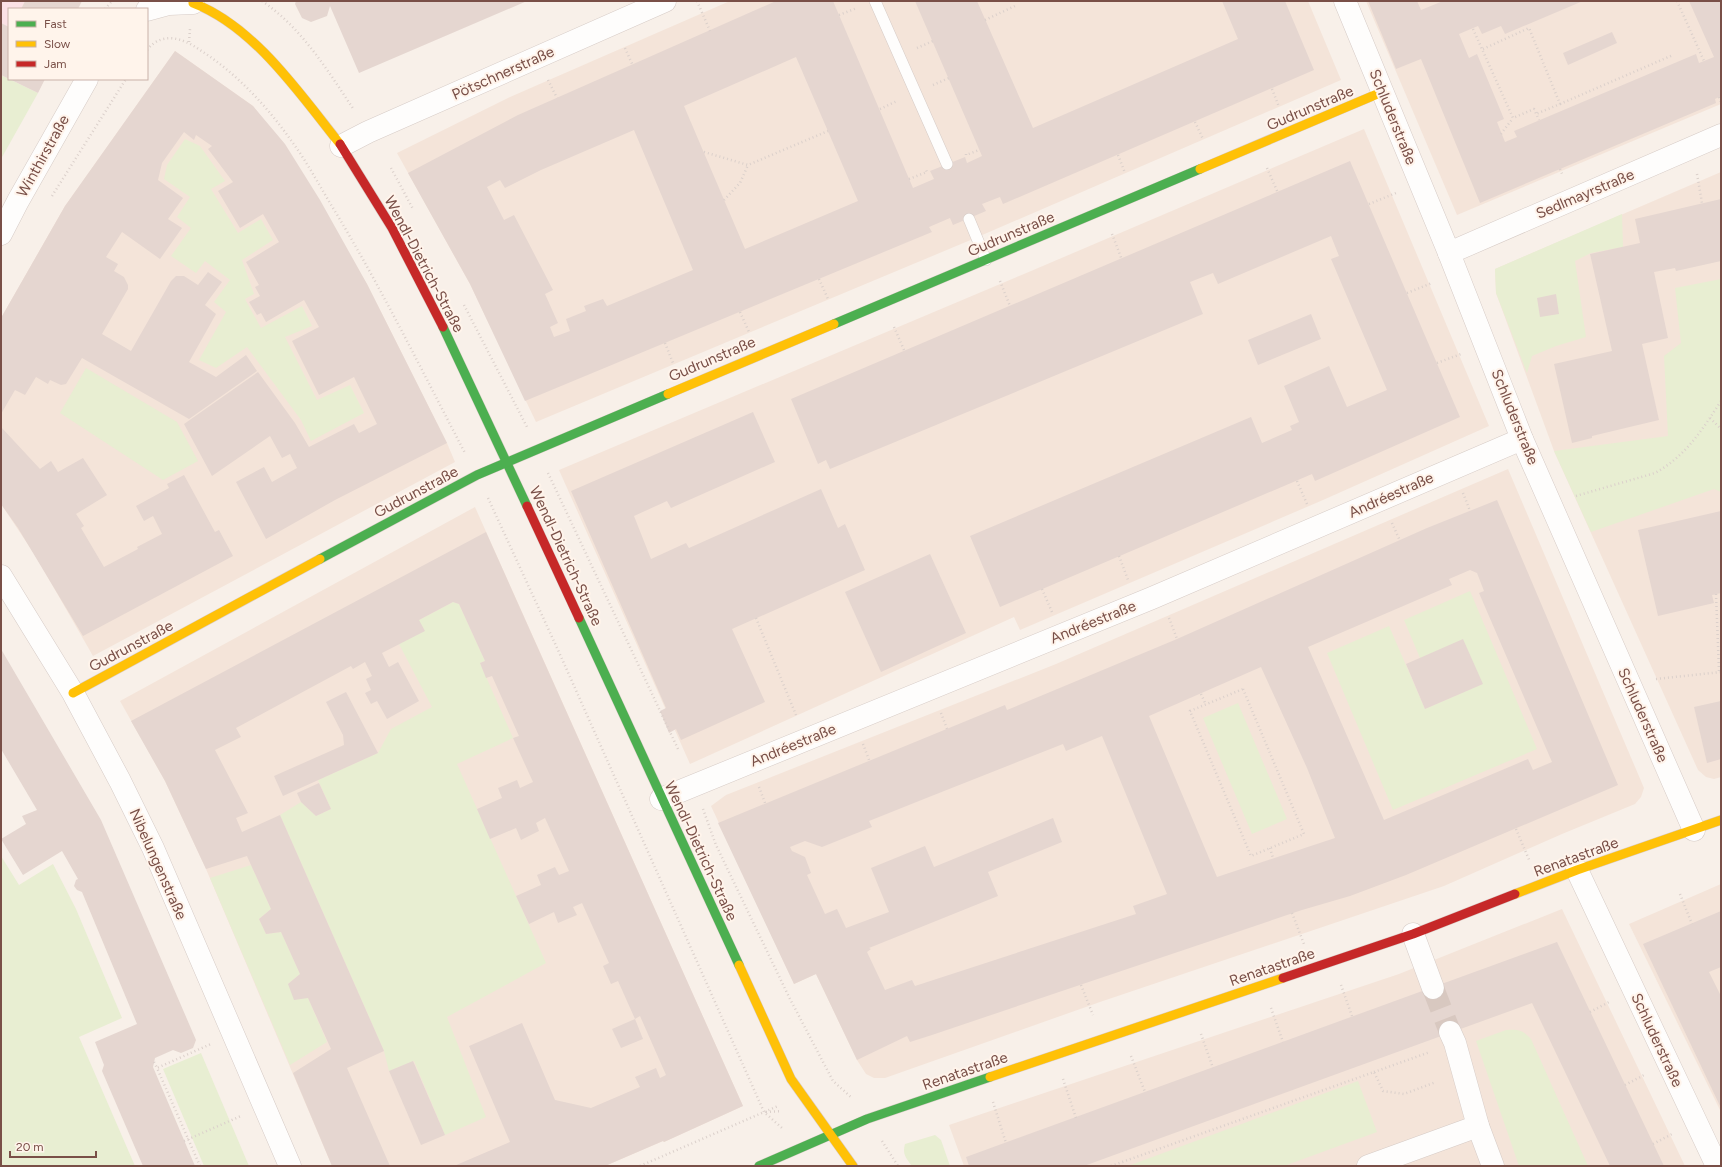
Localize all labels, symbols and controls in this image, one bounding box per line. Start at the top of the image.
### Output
legend [8,8,148,80]
text: Fast [44,17,67,31]
text: Slow [44,37,71,51]
street label: Pötschnerstraße [449,42,557,104]
text: Jam [44,57,67,71]
street label: Schluderstraße [1366,67,1420,167]
street label: Gudrunstraße [1264,82,1356,134]
street label: Winthirstraße [13,112,73,200]
street label: Sedlmayrstraße [1533,165,1637,223]
street label: Wendl-Dietrich-Straße [380,193,468,335]
street label: Gudrunstraße [965,208,1057,260]
street label: Gudrunstraße [666,333,758,385]
street label: Schluderstraße [1488,367,1542,467]
street label: Gudrunstraße [371,462,461,522]
street label: Andréestraße [1346,468,1436,522]
street label: Wendl-Dietrich-Straße [526,483,606,629]
street label: Andréestraße [1048,597,1138,647]
street label: Gudrunstraße [86,616,176,676]
street label: Schluderstraße [1614,665,1672,765]
street label: Andréestraße [748,720,838,770]
street label: Wendl-Dietrich-Straße [661,778,741,924]
street label: Nibelungenstraße [125,806,191,922]
street label: Renatastraße [1531,833,1621,881]
street label: Renatastraße [1227,944,1317,990]
street label: Schluderstraße [1627,990,1687,1090]
street label: Renatastraße [920,1048,1010,1094]
scale bar [10,1133,96,1159]
text: 20 m [16,1140,44,1154]

